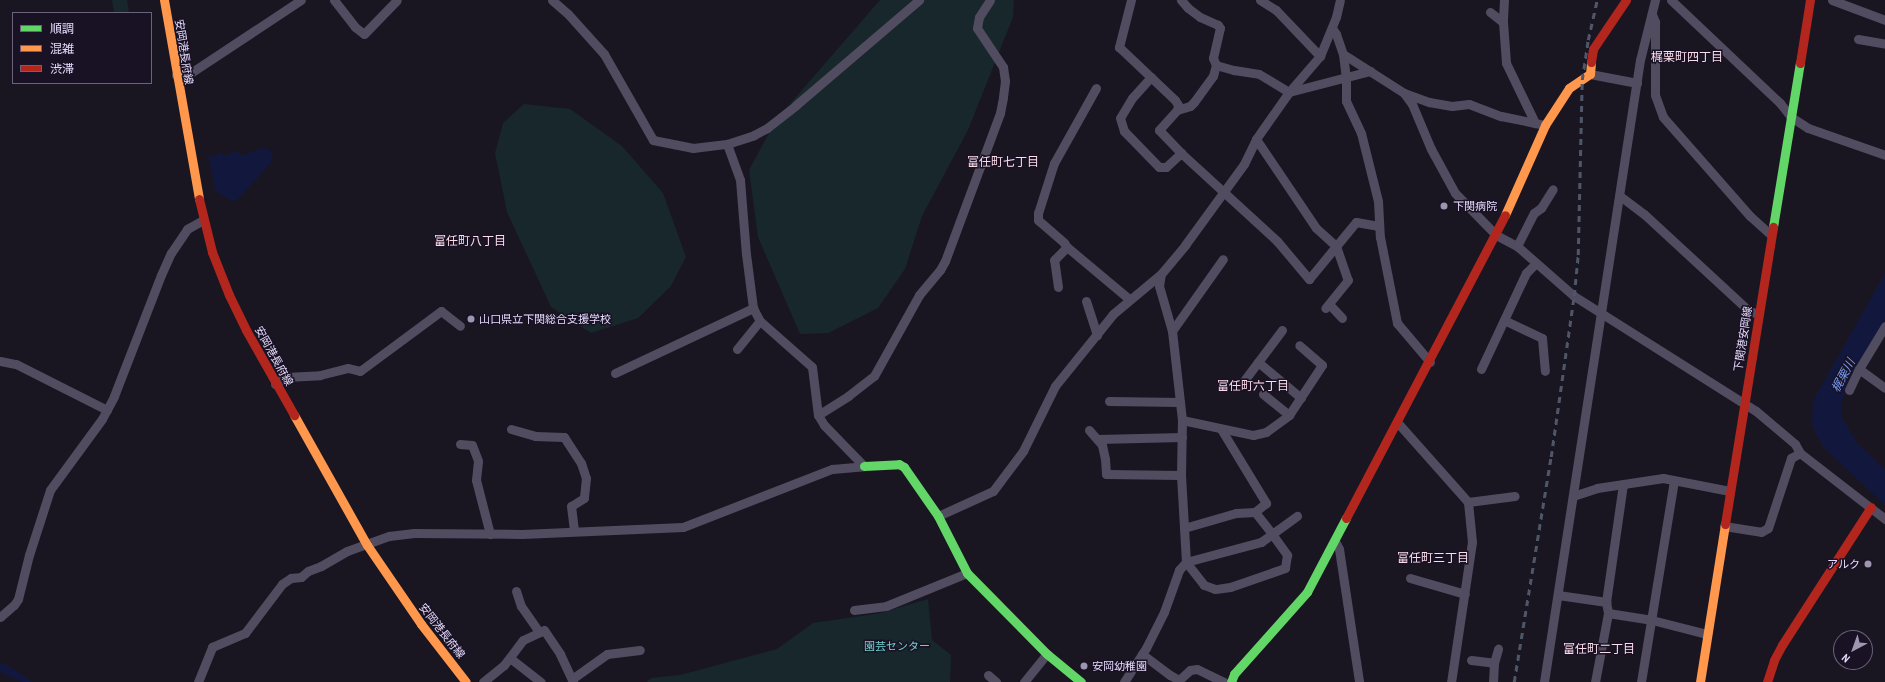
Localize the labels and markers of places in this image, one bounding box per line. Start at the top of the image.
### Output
place label: 下関病院 [1453,199,1497,213]
marker: 下関病院 [1438,200,1450,212]
place label: 山口県立下関総合支援学校 [479,312,611,326]
marker: 山口県立下関総合支援学校 [466,314,476,324]
place label: アルク [1827,557,1860,571]
marker: アルク [1863,559,1873,569]
place label: 安岡幼稚園 [1092,659,1147,673]
marker: 安岡幼稚園 [1079,661,1089,671]

